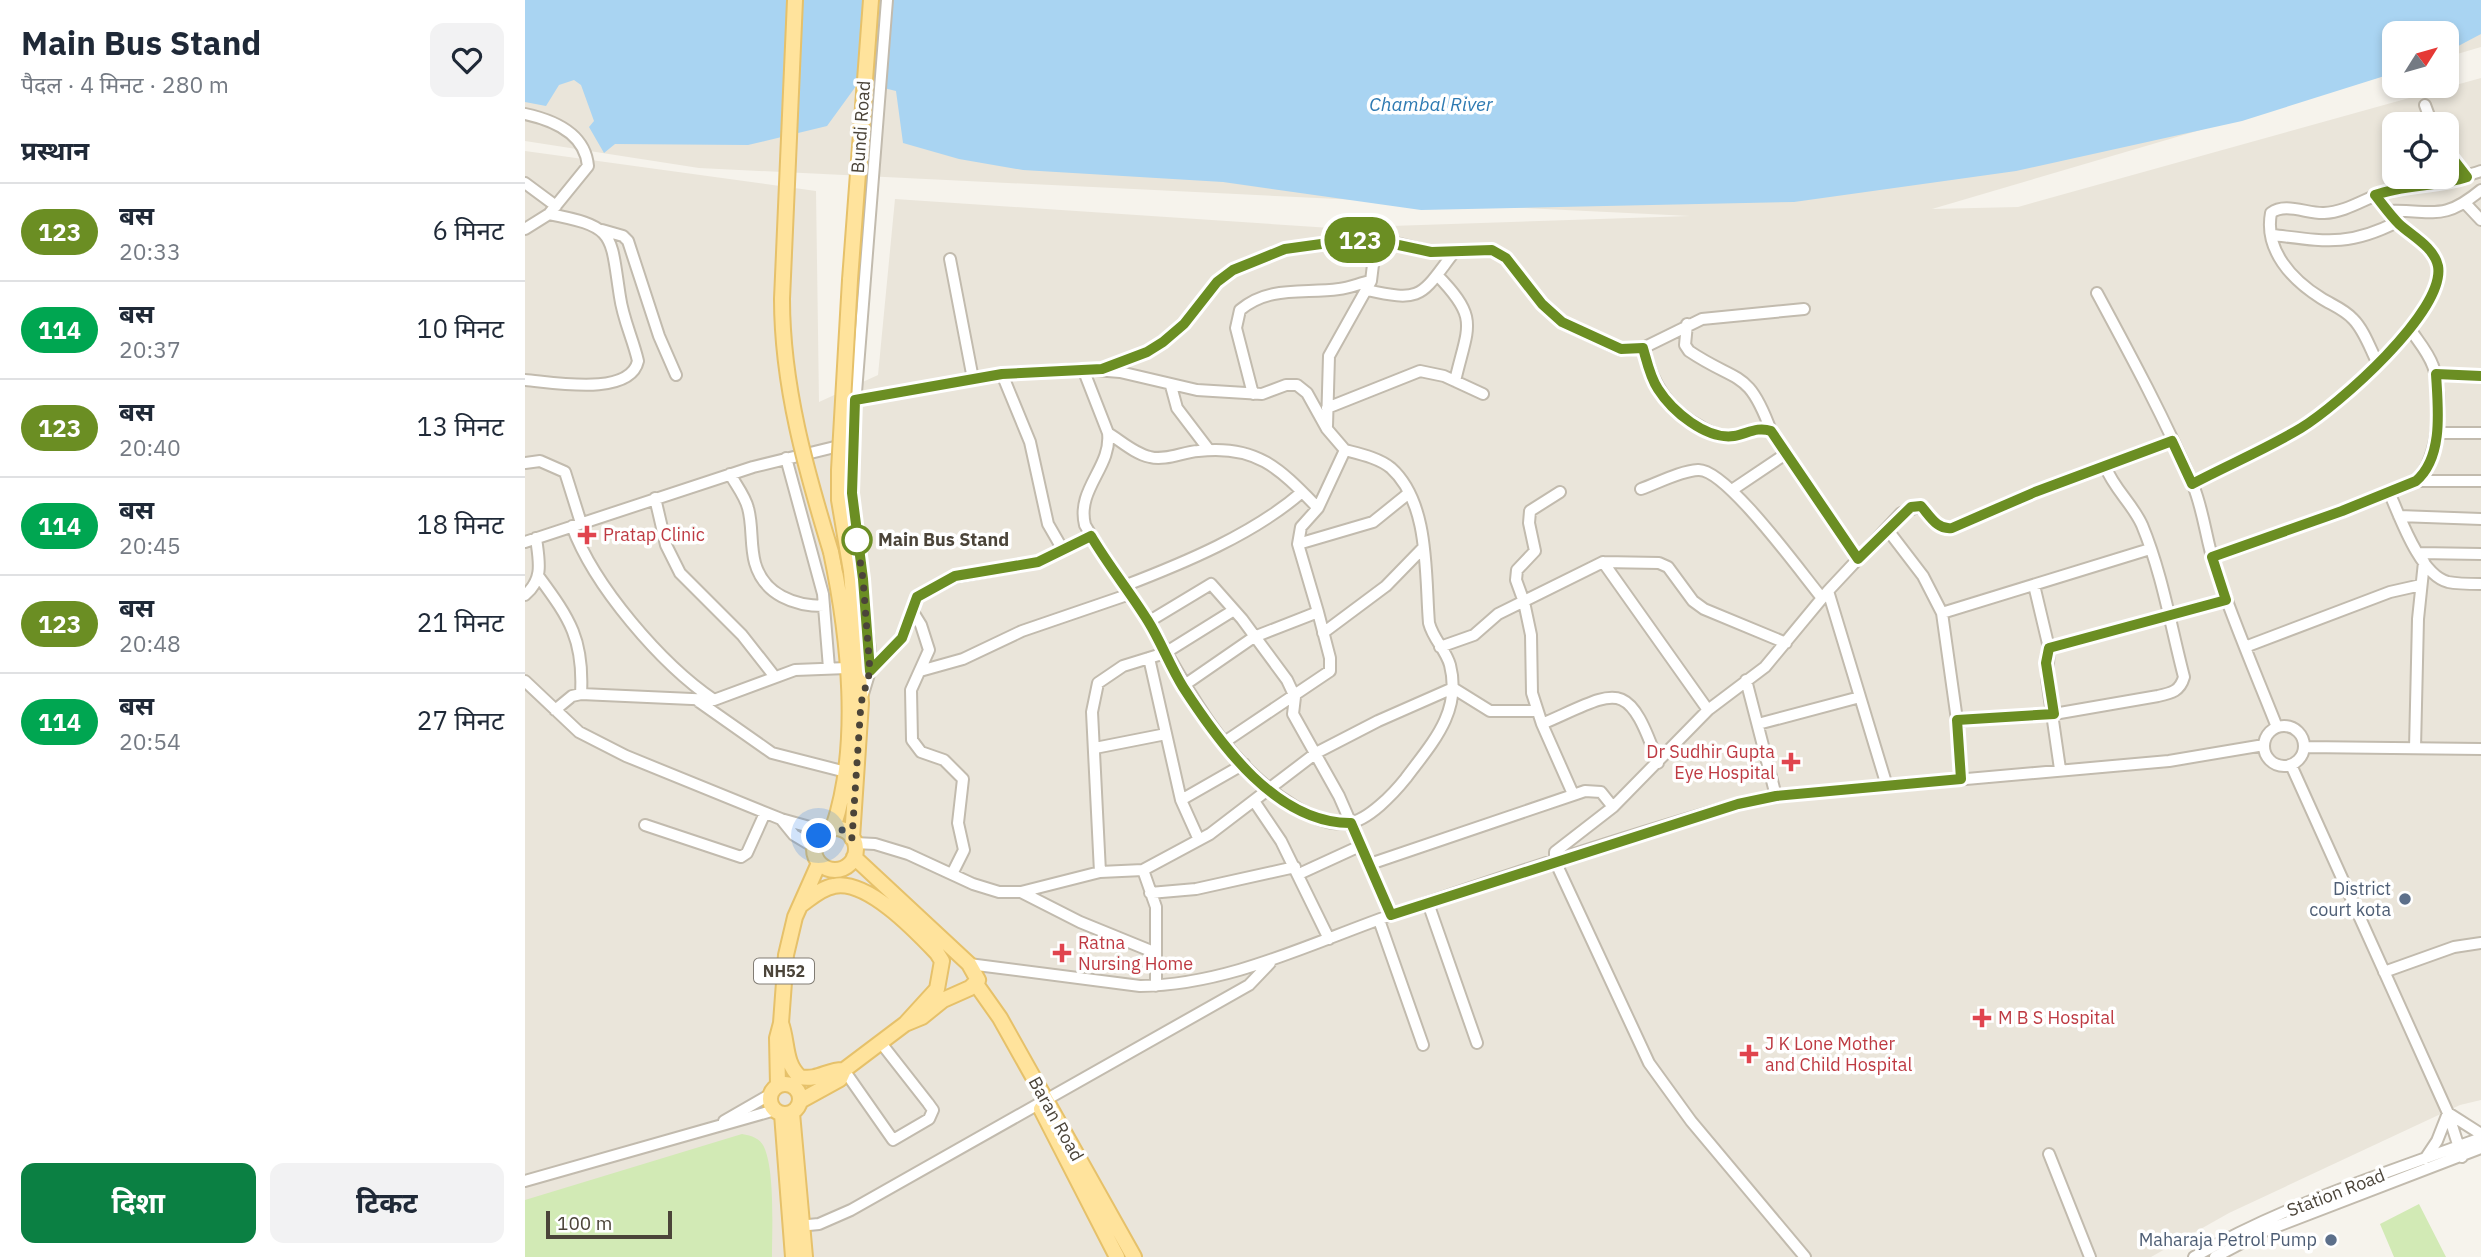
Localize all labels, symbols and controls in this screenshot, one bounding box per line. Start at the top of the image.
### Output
text: Main Bus Stand [21,21,261,64]
north arrow [2382,21,2459,98]
map controls [2382,21,2459,189]
button: heart [430,23,504,97]
text: पैदल · 4 मिनट · 280 m [21,69,229,99]
street label: Bundi Road [846,80,875,174]
water label: Chambal River [1369,92,1494,116]
button: locate [2382,112,2459,189]
text: प्रस्थान [21,133,89,167]
text: बस [119,198,154,232]
text: 6 मिनट [432,213,504,247]
text: 123 [38,216,81,248]
line badge: 123 [1320,217,1400,263]
text: 123 [1338,224,1382,256]
text: 20:33 [119,236,181,266]
text: बस [119,296,154,330]
text: 10 मिनट [417,311,504,345]
text: 114 [38,314,81,346]
text: 20:37 [119,334,181,364]
text: बस [119,394,154,428]
text: 13 मिनट [417,409,504,443]
text: 123 [38,412,81,444]
text: 20:40 [119,432,181,462]
text: बस [119,492,154,526]
text: 18 मिनट [417,507,504,541]
text: 114 [38,510,81,542]
place label: Pratap Clinic [603,523,705,546]
marker: Pratap Clinic [577,525,597,545]
marker: Main Bus Stand [842,525,872,555]
place label: Main Bus Stand [878,528,1009,551]
text: 20:45 [119,530,181,560]
text: बस [119,590,154,624]
text: 21 मिनट [417,605,504,639]
text: 123 [38,608,81,640]
text: 20:48 [119,628,181,658]
text: बस [119,688,154,722]
text: 27 मिनट [417,703,504,737]
text: 114 [38,706,81,738]
text: 20:54 [119,726,181,756]
place label: Dr Sudhir Gupta Eye Hospital [1646,740,1775,784]
marker: Dr Sudhir Gupta Eye Hospital [1781,752,1801,772]
your location [801,818,836,853]
place label: District court kota [2309,877,2391,921]
marker: District court kota [2397,891,2413,907]
place label: Ratna Nursing Home [1078,931,1193,975]
marker: Ratna Nursing Home [1052,943,1072,963]
road number: NH52 [754,959,814,984]
place label: M B S Hospital [1998,1006,2115,1029]
marker: M B S Hospital [1972,1008,1992,1028]
place label: J K Lone Mother and Child Hospital [1765,1032,1912,1076]
marker: J K Lone Mother and Child Hospital [1739,1044,1759,1064]
street label: Baran Road [1024,1072,1089,1165]
button: दिशा [21,1163,256,1243]
button: टिकट [270,1163,504,1243]
street label: Station Road [2284,1163,2388,1222]
scale bar [546,1208,672,1240]
text: 100 m [557,1211,612,1235]
place label: Maharaja Petrol Pump [2139,1228,2317,1251]
marker: Maharaja Petrol Pump [2323,1232,2339,1248]

